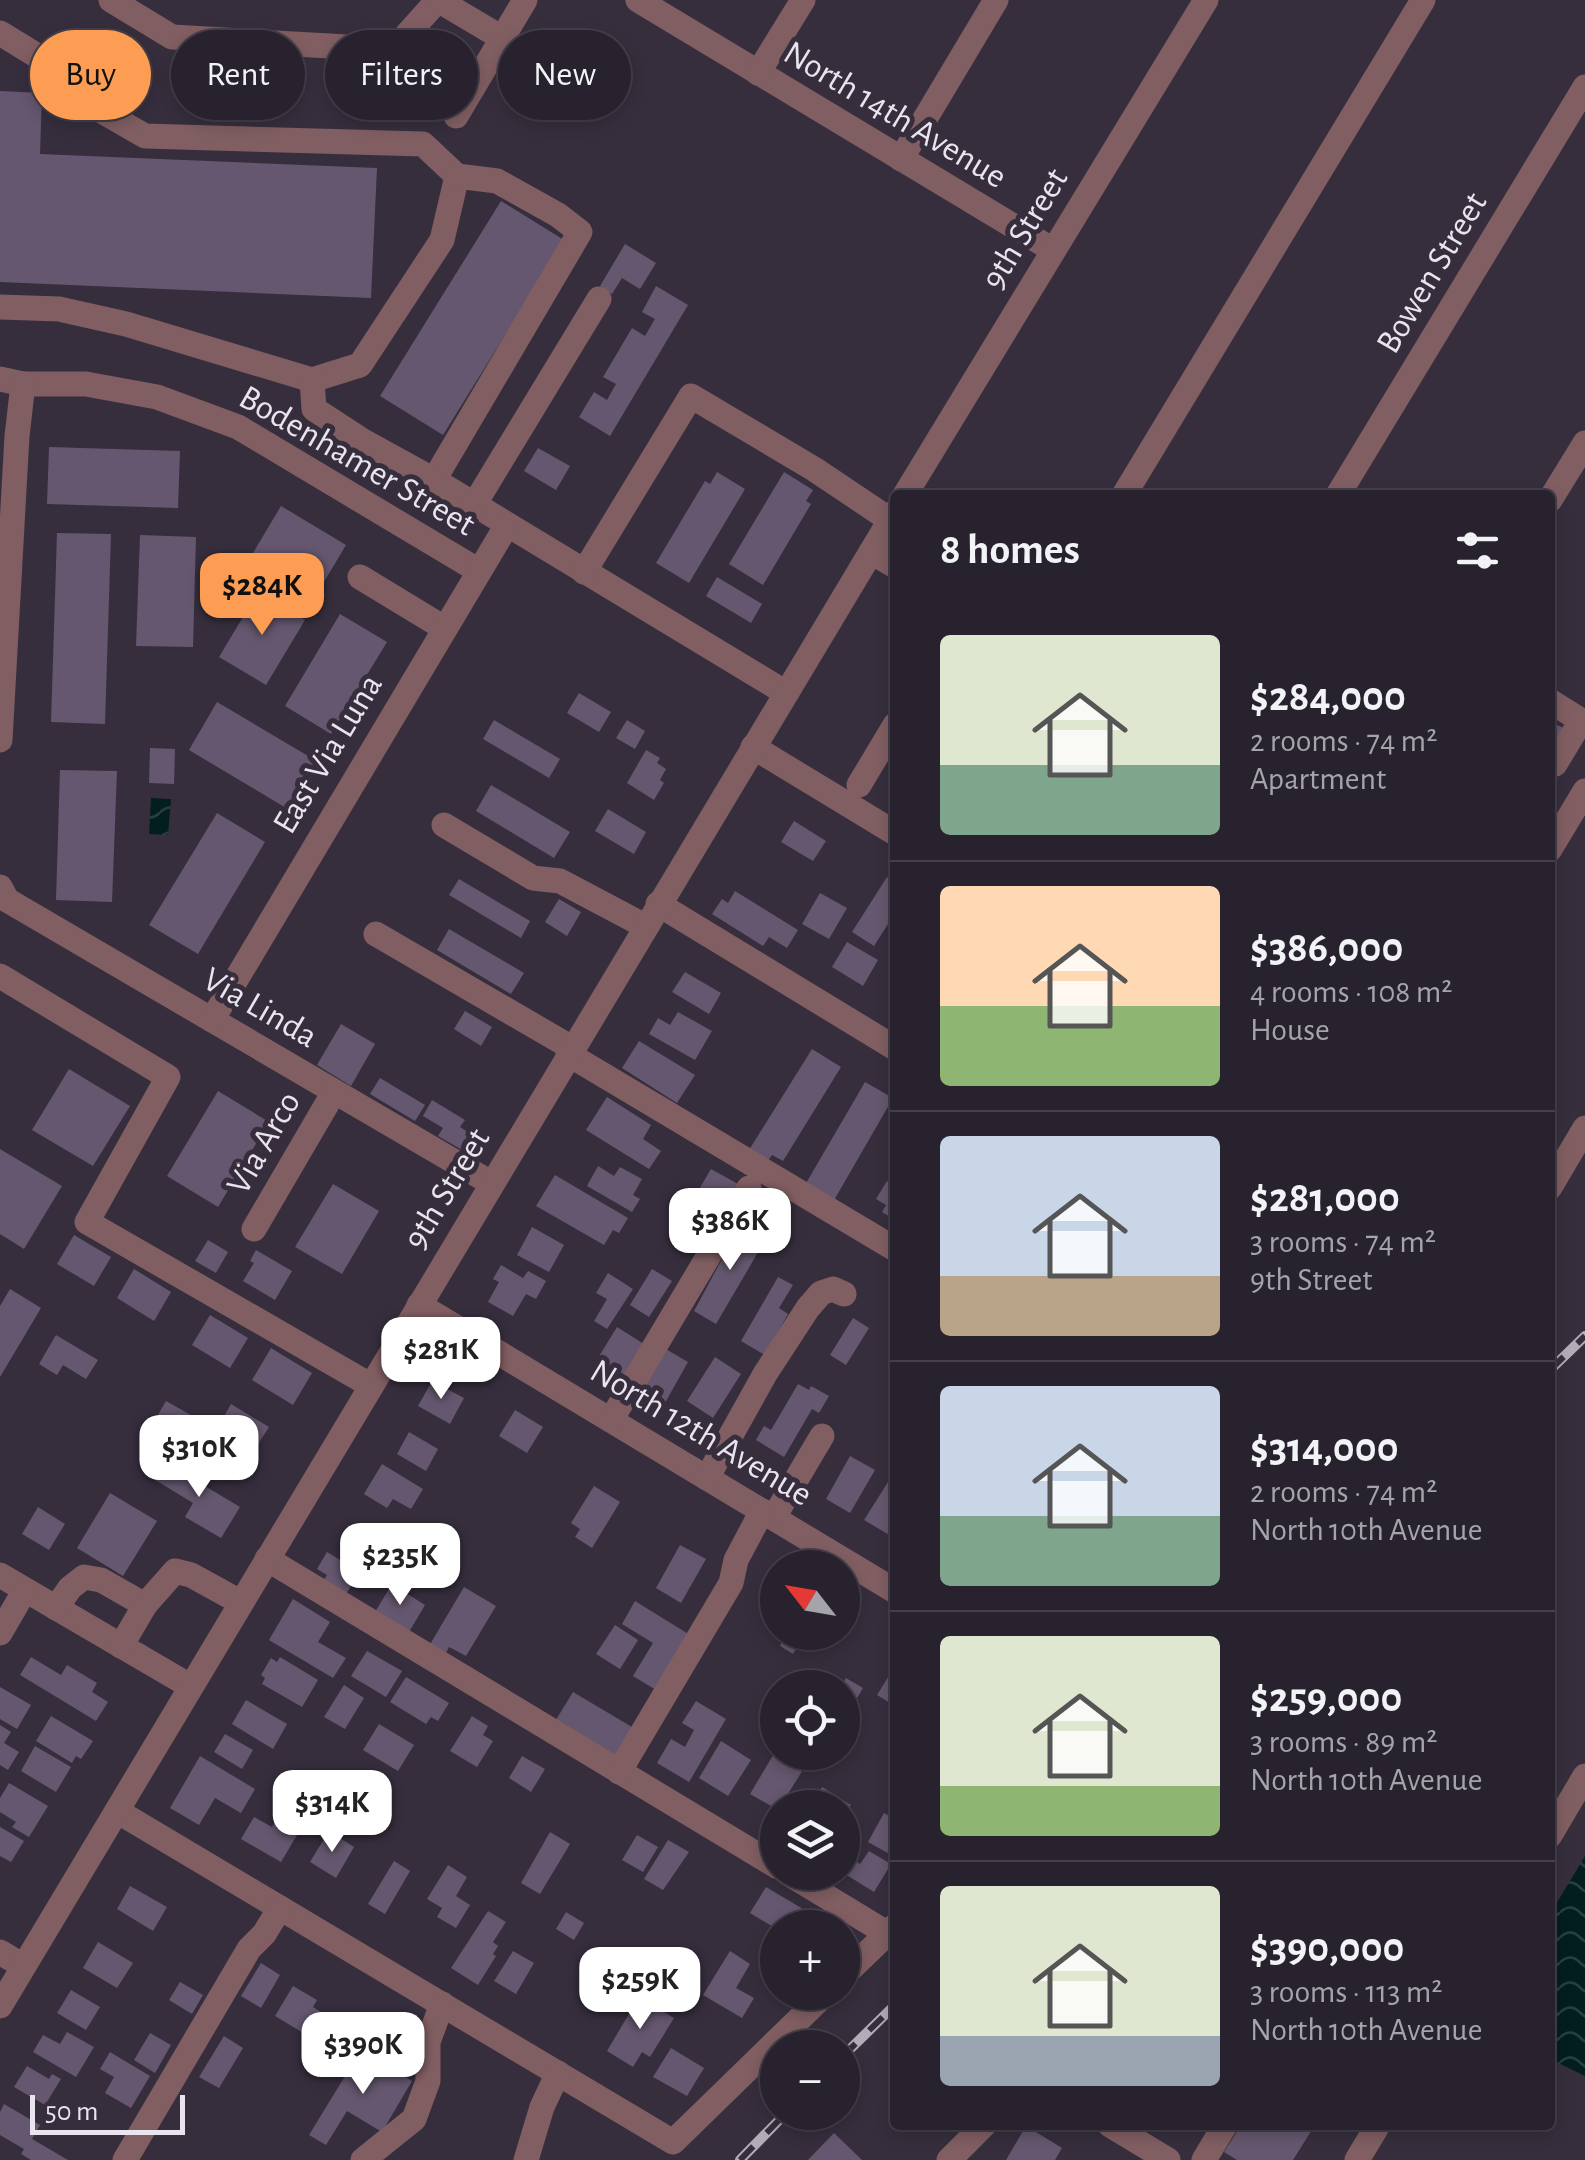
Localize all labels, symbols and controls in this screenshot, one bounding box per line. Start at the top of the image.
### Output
chip: Buy [30,30,151,120]
chip: Rent [171,30,305,120]
chip: Filters [325,30,478,120]
chip: New [498,30,631,120]
street label: North 14th Avenue [778,35,1012,195]
street label: 9th Street [975,163,1075,295]
street label: Bowen Street [1370,187,1494,359]
street label: Bodenhamer Street [233,379,481,543]
icon: filters [1450,523,1505,578]
text: 8 homes [940,529,1080,571]
pin: $284K [192,553,332,638]
text: $284K [222,569,302,601]
street label: East Via Luna [267,668,389,840]
icon: home [1020,675,1140,795]
text: $284,000 [1250,676,1406,718]
text: 2 rooms · 74 m² [1250,725,1437,757]
text: Apartment [1250,763,1386,795]
icon: home [1020,926,1140,1046]
text: $386,000 [1250,927,1403,969]
street label: Via Linda [197,961,323,1055]
text: 4 rooms · 108 m² [1250,976,1453,1008]
text: House [1250,1014,1330,1046]
street label: Via Arco [221,1086,307,1200]
street label: 9th Street [397,1123,497,1255]
icon: home [1020,1176,1140,1296]
text: $281,000 [1250,1177,1400,1219]
pin: $386K [660,1188,800,1273]
text: $386K [691,1204,769,1236]
text: 3 rooms · 74 m² [1250,1226,1436,1258]
text: 9th Street [1250,1264,1373,1296]
pin: $281K [371,1317,511,1402]
text: $281K [403,1333,479,1365]
street label: North 12th Avenue [584,1353,818,1513]
pin: $310K [129,1415,269,1500]
icon: home [1020,1426,1140,1546]
text: $314,000 [1250,1427,1399,1469]
text: $310K [161,1431,237,1463]
text: 2 rooms · 74 m² [1250,1476,1437,1508]
text: North 10th Avenue [1250,1514,1482,1546]
pin: $235K [330,1523,470,1608]
text: $235K [362,1539,438,1571]
north arrow [760,1550,860,1650]
map controls [760,1550,860,2130]
button: locate [760,1670,860,1770]
icon: home [1020,1676,1140,1796]
text: $259,000 [1250,1677,1402,1719]
text: 3 rooms · 89 m² [1250,1726,1437,1758]
text: North 10th Avenue [1250,1764,1482,1796]
pin: $314K [262,1770,402,1855]
text: $314K [295,1786,369,1818]
button: layers [760,1790,860,1890]
button: + [760,1910,860,2010]
icon: home [1020,1926,1140,2046]
text: $390,000 [1250,1927,1404,1969]
pin: $259K [570,1947,710,2032]
text: $259K [601,1963,679,1995]
text: 3 rooms · 113 m² [1250,1976,1442,2008]
pin: $390K [293,2012,433,2097]
text: North 10th Avenue [1250,2014,1482,2046]
text: $390K [323,2028,403,2060]
button: − [760,2030,860,2130]
scale bar [30,2090,185,2134]
text: 50 m [45,2098,99,2126]

